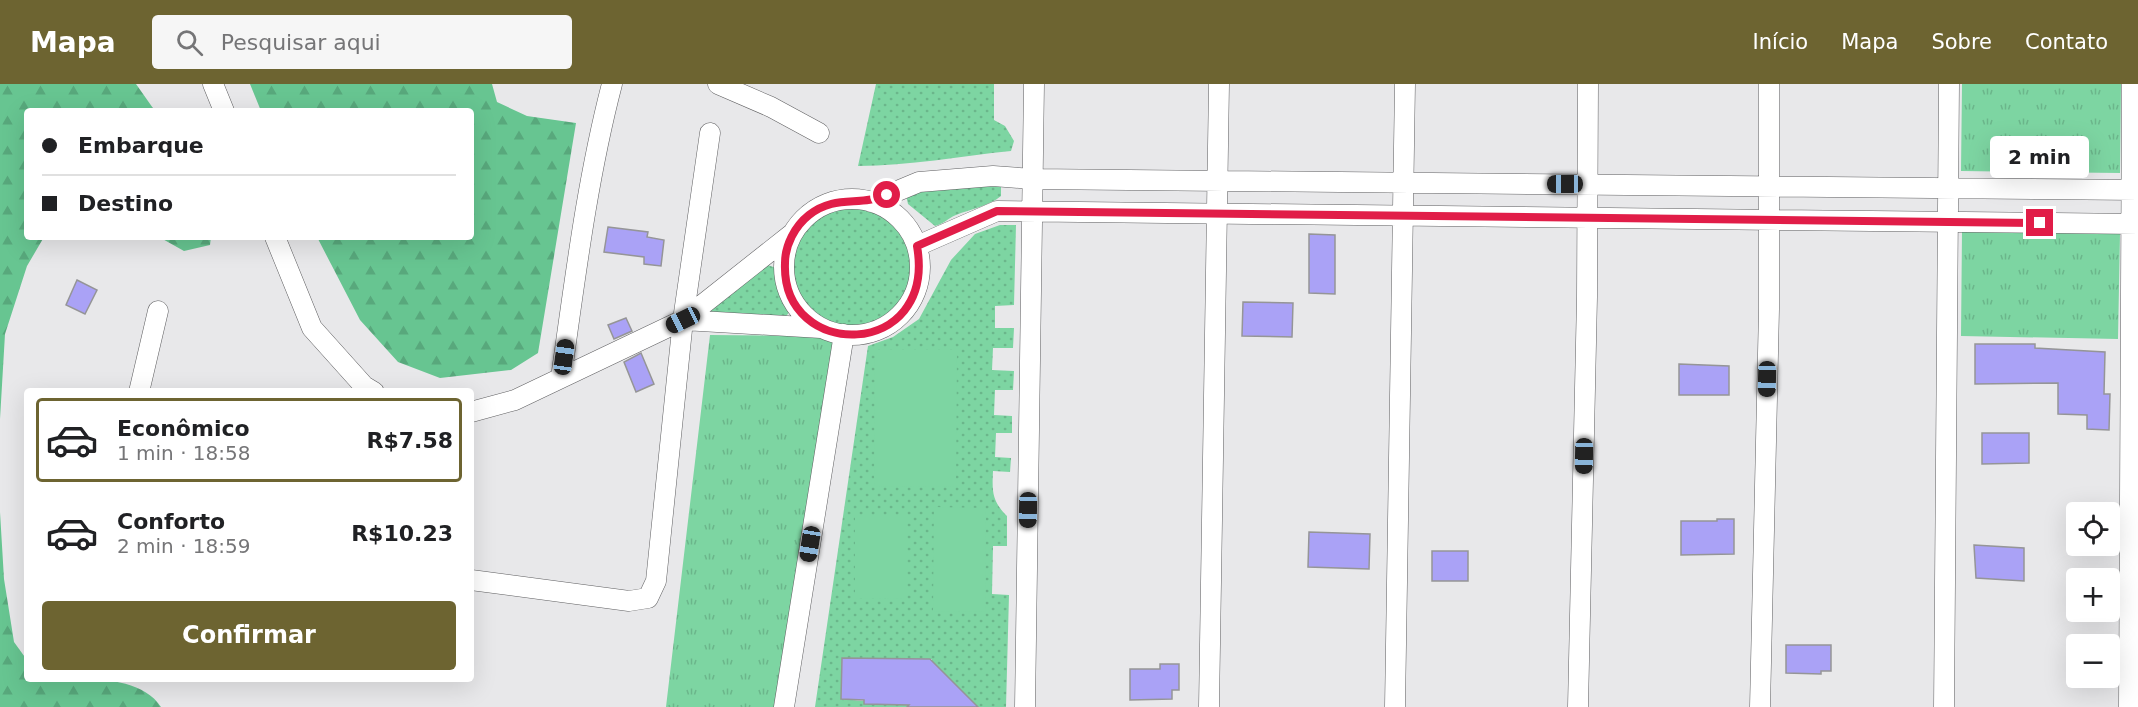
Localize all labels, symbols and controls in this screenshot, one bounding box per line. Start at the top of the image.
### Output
search box [152,15,572,69]
text: Mapa [30,26,116,59]
icon: search [173,26,206,59]
text: Pesquisar aqui [221,30,381,55]
text: Início [1753,30,1808,54]
text: Mapa [1841,30,1898,54]
text: Sobre [1931,30,1992,54]
text: Contato [2025,30,2108,54]
text: Embarque [78,133,204,158]
callout: 2 min [1990,136,2090,178]
text: 2 min [2008,145,2071,169]
car [1547,175,1583,193]
route start [873,181,900,208]
text: Destino [78,191,173,216]
route end [2026,209,2053,236]
car [663,304,703,336]
car [553,338,575,376]
car [1758,361,1776,397]
icon: car [45,413,99,467]
text: Econômico [117,416,250,441]
text: R$7.58 [366,428,453,453]
car [1575,438,1593,474]
text: 1 min · 18:58 [117,441,251,465]
car [1019,492,1037,528]
map controls [2066,502,2120,688]
button: locate [2066,502,2120,556]
icon: car [45,506,99,560]
text: Conforto [117,509,225,534]
text: R$10.23 [351,521,453,546]
car [798,525,822,563]
text: 2 min · 18:59 [117,534,251,558]
button: + [2066,568,2120,622]
button: Confirmar [42,601,456,670]
button: − [2066,634,2120,688]

